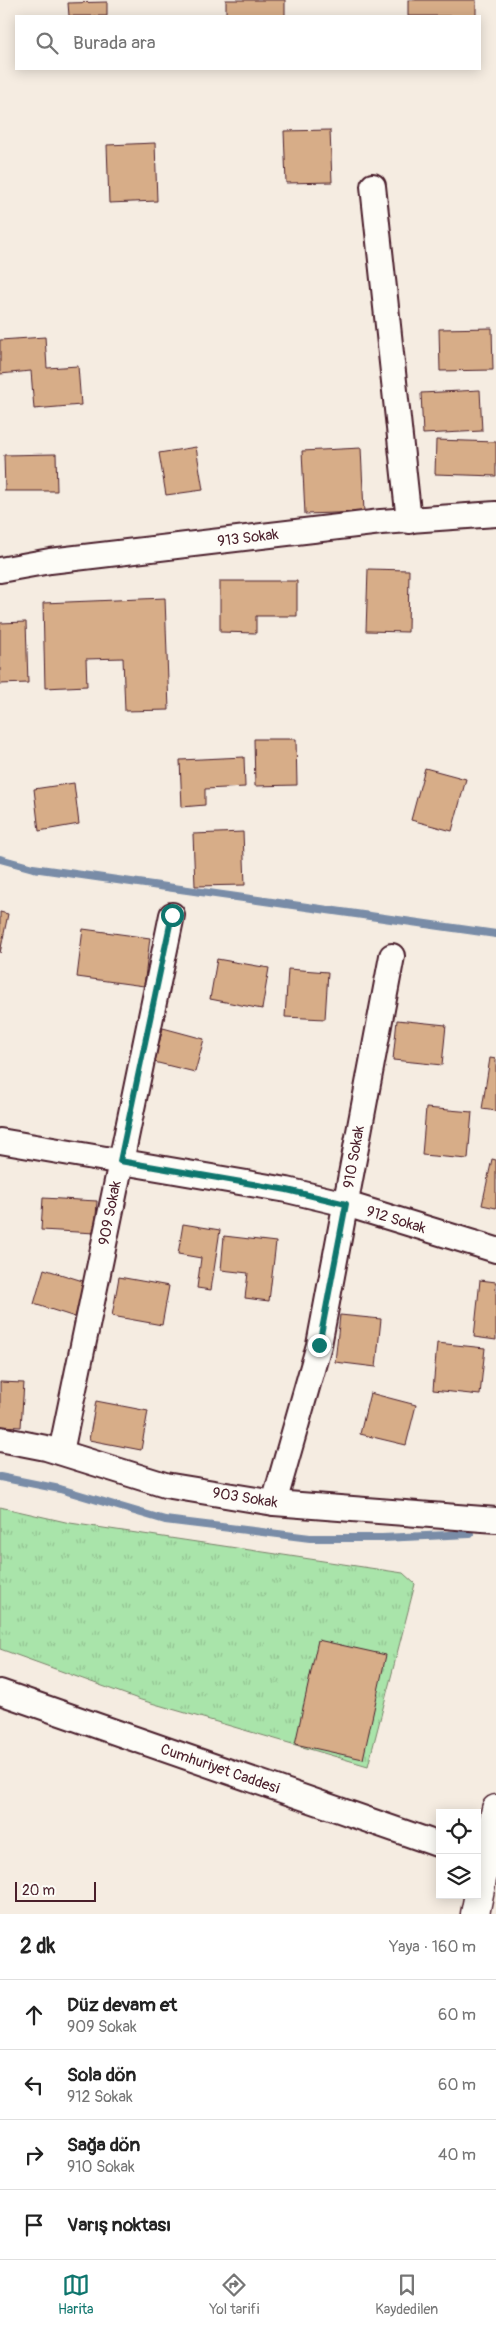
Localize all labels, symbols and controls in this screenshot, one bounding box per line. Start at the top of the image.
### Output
search box [15,15,481,70]
icon: search [33,29,61,57]
text: Burada ara [73,31,156,55]
street label: 913 Sokak [216,525,280,551]
route start [161,904,184,927]
street label: 910 Sokak [339,1123,369,1190]
street label: 909 Sokak [94,1178,126,1247]
street label: 912 Sokak [364,1202,429,1238]
route end [308,1334,331,1357]
street label: 903 Sokak [211,1483,280,1513]
street label: Cumhuriyet Caddesi [158,1740,282,1798]
map controls [436,1809,481,1899]
button: locate [436,1809,481,1854]
button: layers [436,1854,481,1899]
scale bar [15,1879,96,1902]
text: 20 m [22,1882,55,1899]
text: 2 dk [20,1933,55,1960]
text: Yaya · 160 m [389,1937,476,1957]
text: Düz devam et [67,1993,177,2017]
icon: ahead [20,2001,48,2029]
text: 60 m [438,2005,476,2025]
text: 909 Sokak [67,2017,137,2037]
text: Sola dön [67,2063,136,2087]
icon: left [20,2071,48,2099]
text: 60 m [438,2075,476,2095]
text: 912 Sokak [67,2087,133,2107]
text: Sağa dön [67,2133,140,2157]
icon: right [20,2141,48,2169]
text: 40 m [438,2145,476,2165]
text: 910 Sokak [67,2157,135,2177]
icon: arrive [20,2211,48,2239]
text: Varış noktası [67,2213,171,2237]
tab: Harita [58,2271,94,2318]
tab: Yol tarifi [209,2271,259,2318]
tab: Kaydedilen [375,2271,438,2318]

